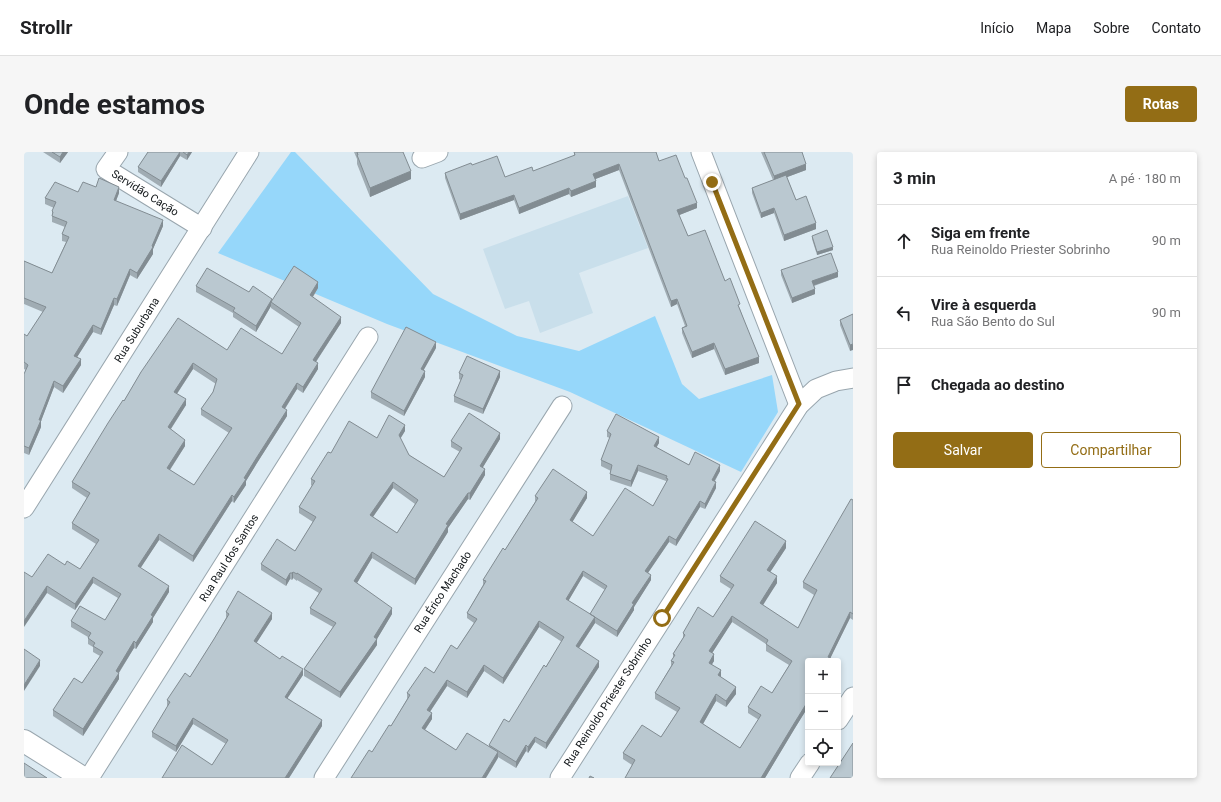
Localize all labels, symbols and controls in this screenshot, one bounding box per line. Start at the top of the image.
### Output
text: Strollr [20,16,73,39]
text: Início [980,20,1014,36]
text: Mapa [1036,20,1071,36]
text: Sobre [1093,20,1130,36]
text: Contato [1152,20,1201,36]
button: Rotas [1125,86,1197,122]
text: Onde estamos [24,88,205,121]
street label: Servidão Cação [109,167,181,219]
text: 3 min [893,168,936,188]
text: A pé · 180 m [1109,171,1181,186]
route end [703,173,721,191]
text: Siga em frente [931,224,1030,242]
icon: ahead [893,230,915,252]
text: 90 m [1152,233,1181,248]
text: Rua Reinoldo Priester Sobrinho [931,242,1110,257]
street label: Rua Suburbana [112,295,162,365]
text: Vire à esquerda [931,296,1036,314]
icon: left [893,302,915,324]
text: 90 m [1152,305,1181,320]
text: Rua São Bento do Sul [931,314,1055,329]
icon: arrive [893,374,915,396]
text: Chegada ao destino [931,376,1065,394]
button: Salvar [893,432,1033,468]
button: Compartilhar [1041,432,1181,468]
street label: Rua Raul dos Santos [197,512,261,604]
street label: Rua Érico Machado [412,549,474,635]
route start [653,609,671,627]
street label: Rua Reinoldo Priester Sobrinho [561,635,655,769]
map controls [805,658,841,766]
button: + [805,658,841,694]
button: − [805,694,841,730]
button: locate [805,730,841,766]

